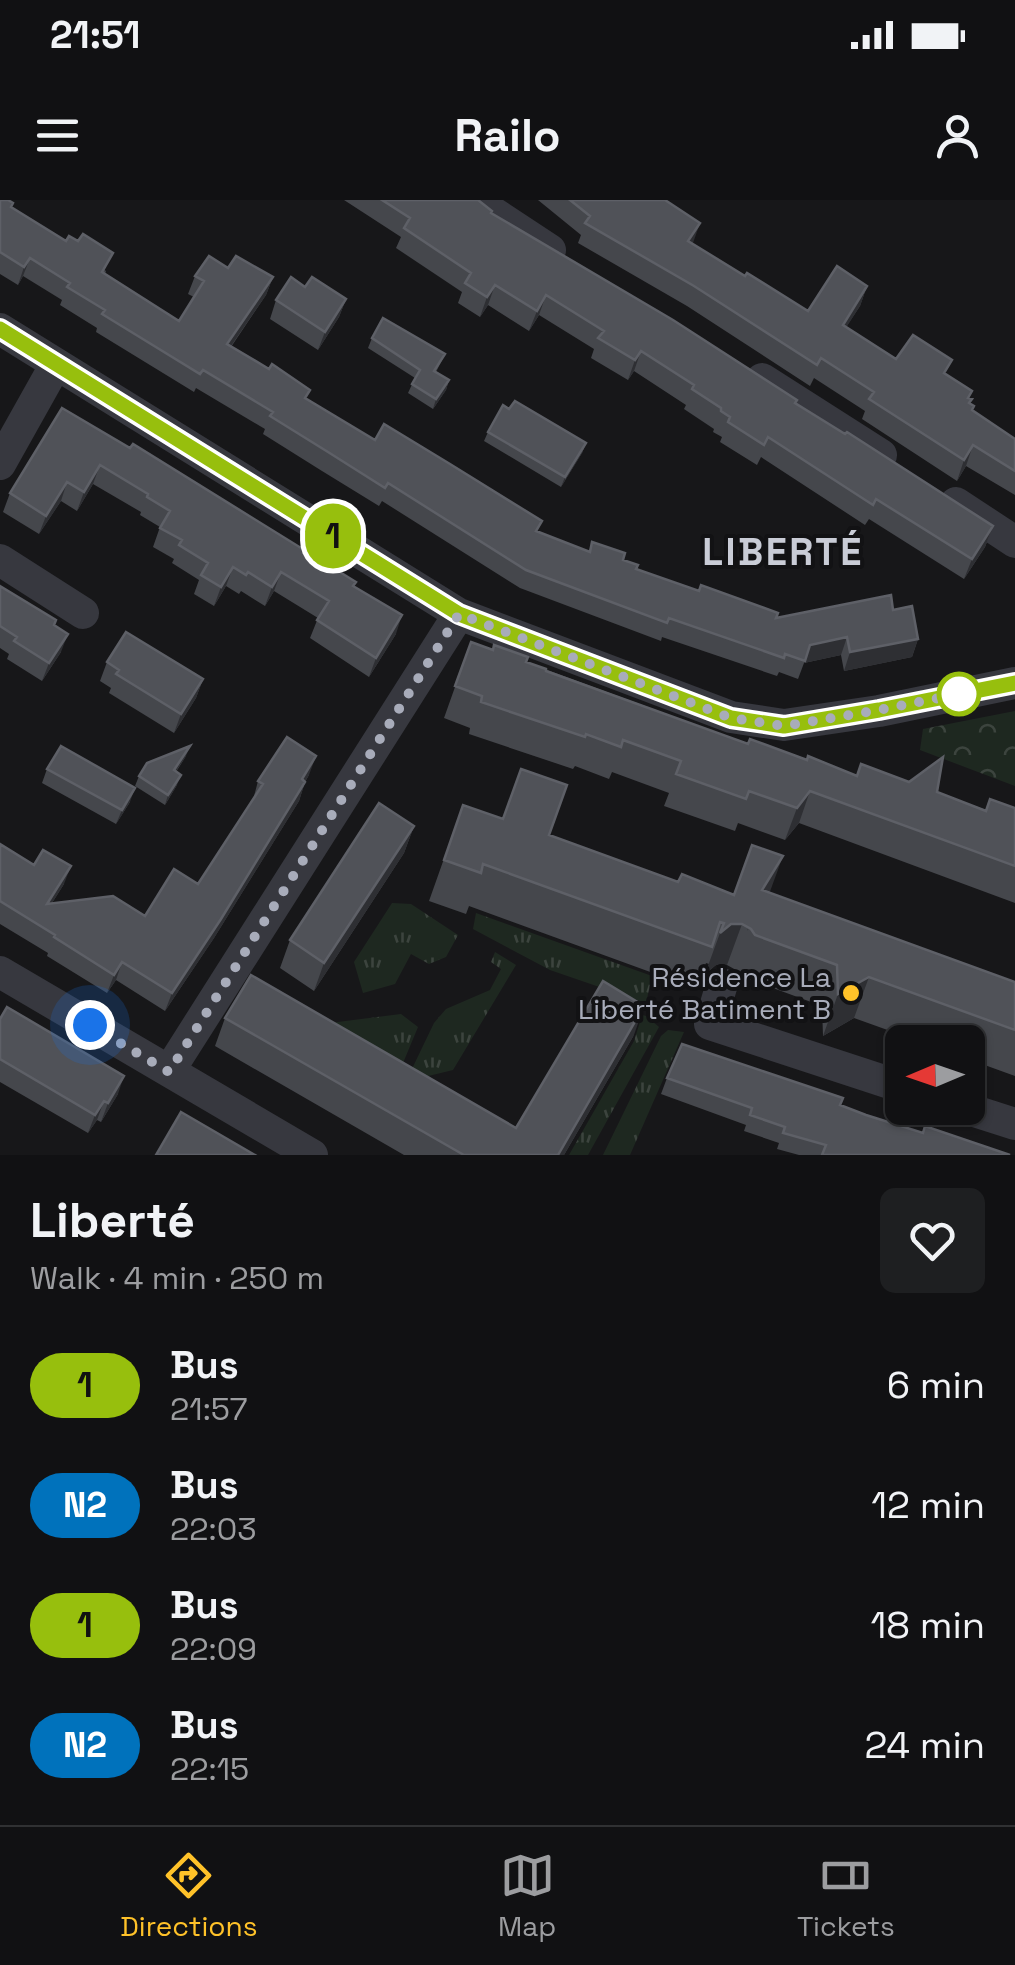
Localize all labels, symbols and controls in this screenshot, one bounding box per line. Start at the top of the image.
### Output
text: 21:51 [50,11,140,59]
text: Railo [455,107,560,164]
icon: menu [30,108,85,163]
icon: person [930,108,985,163]
line badge: 1 [300,504,366,568]
text: 1 [325,514,341,558]
district label: LIBERTÉ [702,528,864,576]
unlabelled marker [938,673,980,715]
place label: Résidence La Liberté Batiment B [578,959,831,1027]
marker: Résidence La Liberté Batiment B [840,982,862,1004]
your location [65,1000,115,1050]
north arrow [885,1025,985,1125]
map controls [885,1025,985,1125]
button: heart [880,1188,985,1293]
text: Liberté [30,1190,195,1251]
text: Walk · 4 min · 250 m [30,1258,324,1298]
text: Bus [170,1341,239,1389]
text: 6 min [887,1361,985,1409]
text: 1 [77,1363,93,1407]
text: 21:57 [170,1389,248,1429]
text: Bus [170,1461,239,1509]
text: 12 min [871,1481,985,1529]
text: N2 [63,1483,107,1527]
text: 22:03 [170,1509,257,1549]
text: Bus [170,1581,239,1629]
text: 18 min [870,1601,985,1649]
text: 1 [77,1603,93,1647]
text: 22:09 [170,1629,257,1669]
text: Bus [170,1701,239,1749]
text: 24 min [864,1721,985,1769]
text: N2 [63,1723,107,1767]
text: 22:15 [170,1749,249,1789]
tab: Directions [120,1848,257,1944]
tab: Map [498,1848,556,1944]
tab: Tickets [797,1848,895,1944]

